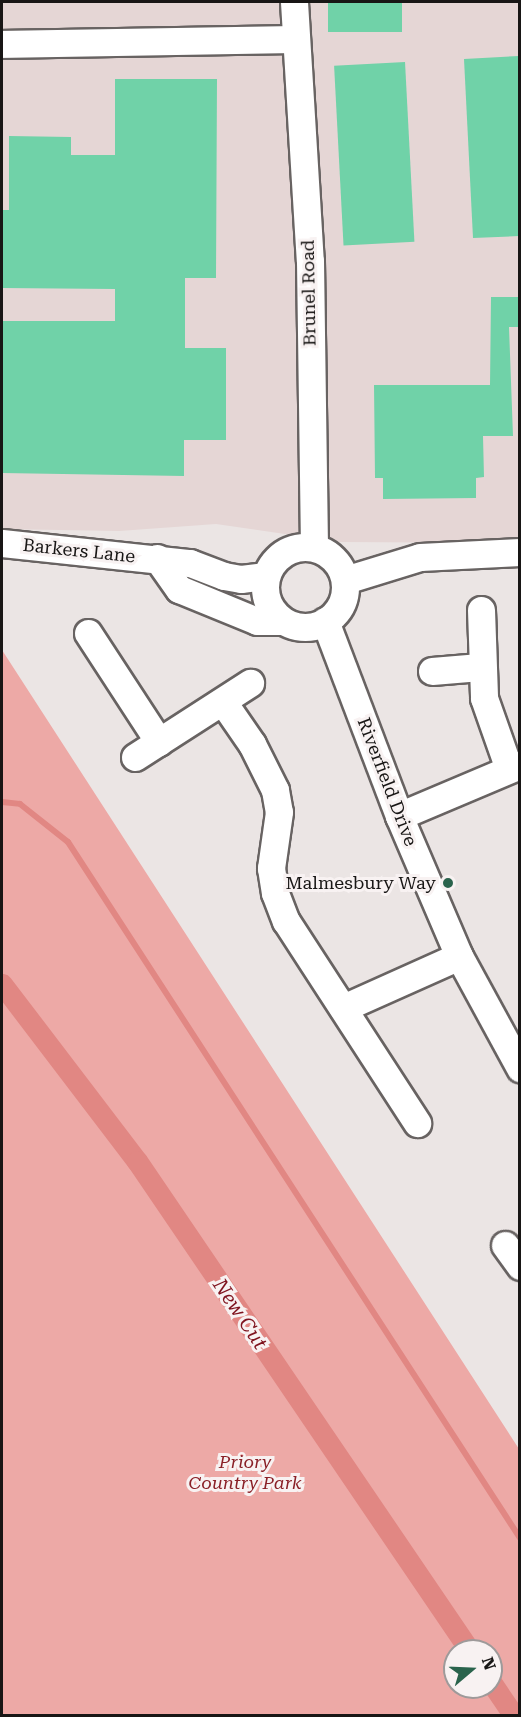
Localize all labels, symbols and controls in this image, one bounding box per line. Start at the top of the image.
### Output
street label: Brunel Road [297,240,321,346]
street label: Barkers Lane [22,534,136,568]
street label: Riverfield Drive [353,715,421,849]
place label: Malmesbury Way [286,872,436,894]
marker: Malmesbury Way [441,876,455,890]
water label: New Cut [208,1274,272,1354]
park label: Priory Country Park [188,1452,302,1494]
north arrow [443,1639,503,1699]
text: N [478,1655,500,1673]

